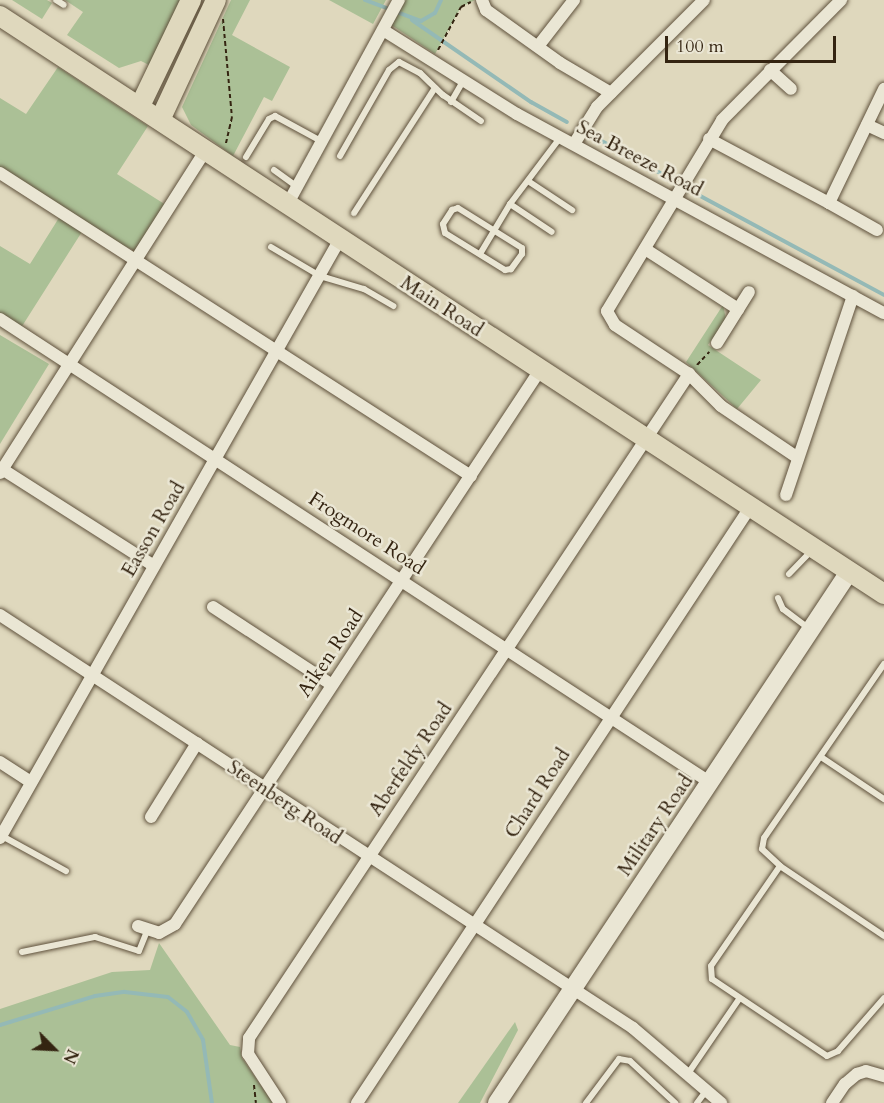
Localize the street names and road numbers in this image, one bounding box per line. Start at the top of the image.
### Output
street label: Sea Breeze Road [573,115,707,201]
street label: Main Road [396,270,488,342]
street label: Easson Road [116,477,190,581]
street label: Frogmore Road [304,486,430,580]
street label: Aiken Road [292,605,368,701]
street label: Aberfeldy Road [363,698,457,820]
street label: Chard Road [499,744,575,842]
street label: Steenberg Road [223,755,347,849]
street label: Military Road [612,770,698,880]

